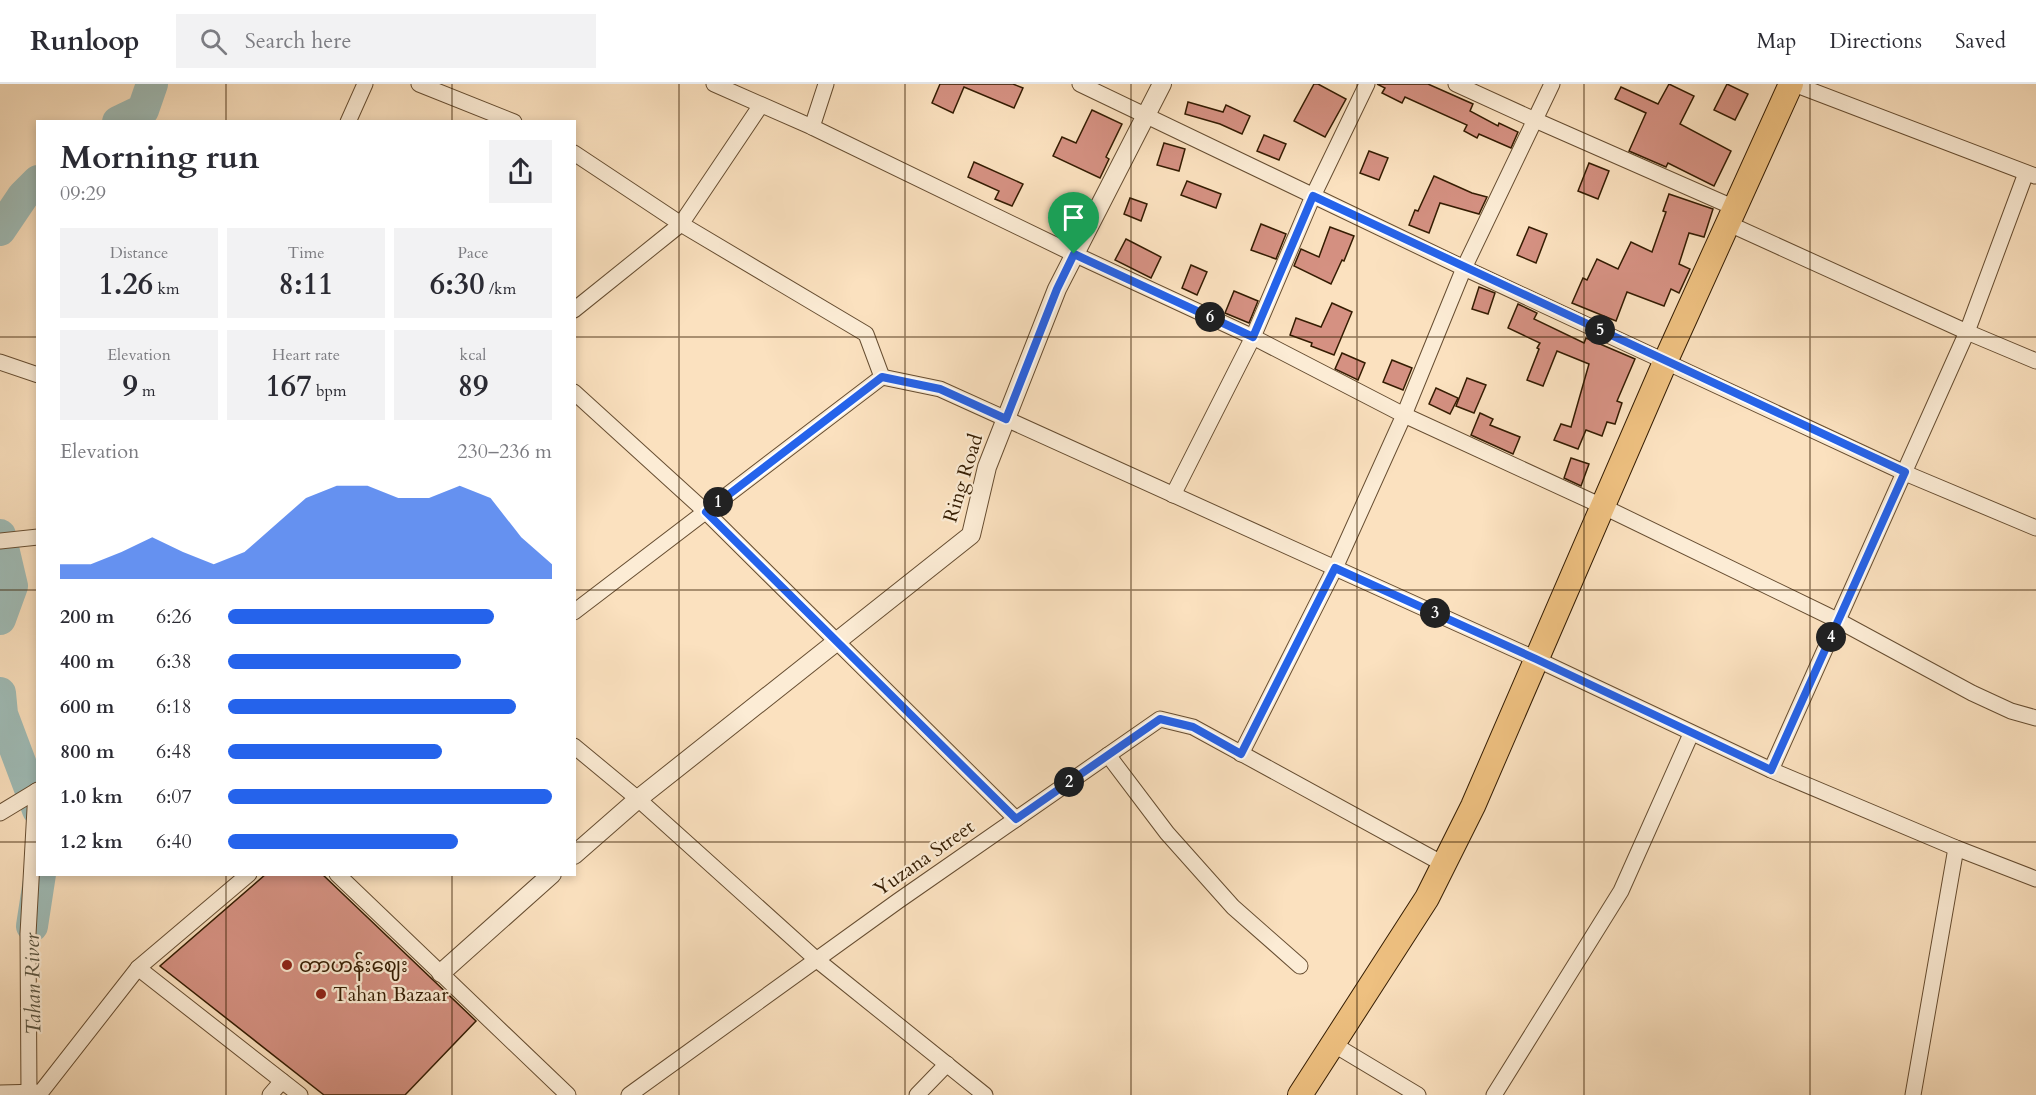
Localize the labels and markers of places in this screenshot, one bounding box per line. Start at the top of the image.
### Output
pin [1048,192,1099,254]
pin: 6 [1195,302,1225,332]
pin: 5 [1585,315,1615,345]
pin: 1 [703,487,733,517]
pin: 3 [1420,598,1450,628]
pin: 4 [1816,622,1846,652]
pin: 2 [1054,767,1084,797]
place label: တာဟန်းဈေး [299,951,408,981]
marker: တာဟန်းဈေး [280,958,294,972]
place label: Tahan Bazaar [333,981,449,1008]
marker: Tahan Bazaar [314,987,328,1001]

